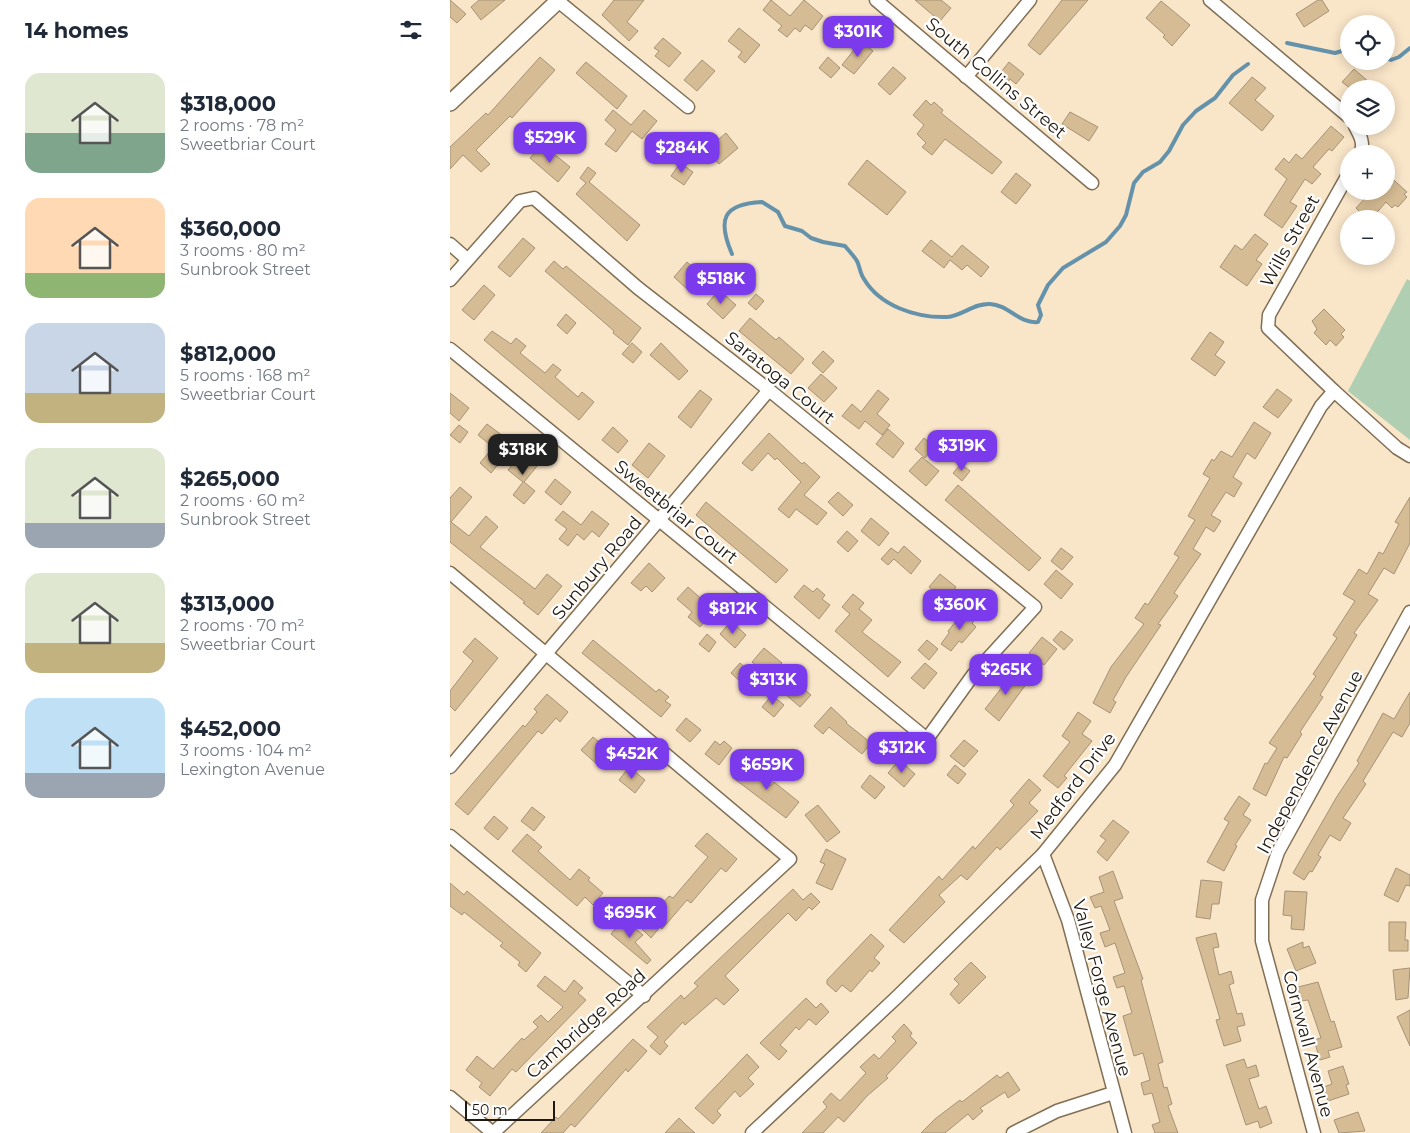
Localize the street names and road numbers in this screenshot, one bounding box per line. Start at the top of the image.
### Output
street label: South Collins Street [921,13,1071,143]
street label: Wills Street [1256,191,1324,291]
street label: Saratoga Court [721,327,839,429]
street label: Sweetbriar Court [610,455,742,569]
street label: Sunbury Road [547,512,647,624]
street label: Independence Avenue [1252,666,1368,858]
street label: Medford Drive [1026,728,1121,844]
street label: Valley Forge Avenue [1068,897,1136,1079]
street label: Cambridge Road [522,964,650,1084]
street label: Cornwall Avenue [1278,968,1338,1120]

